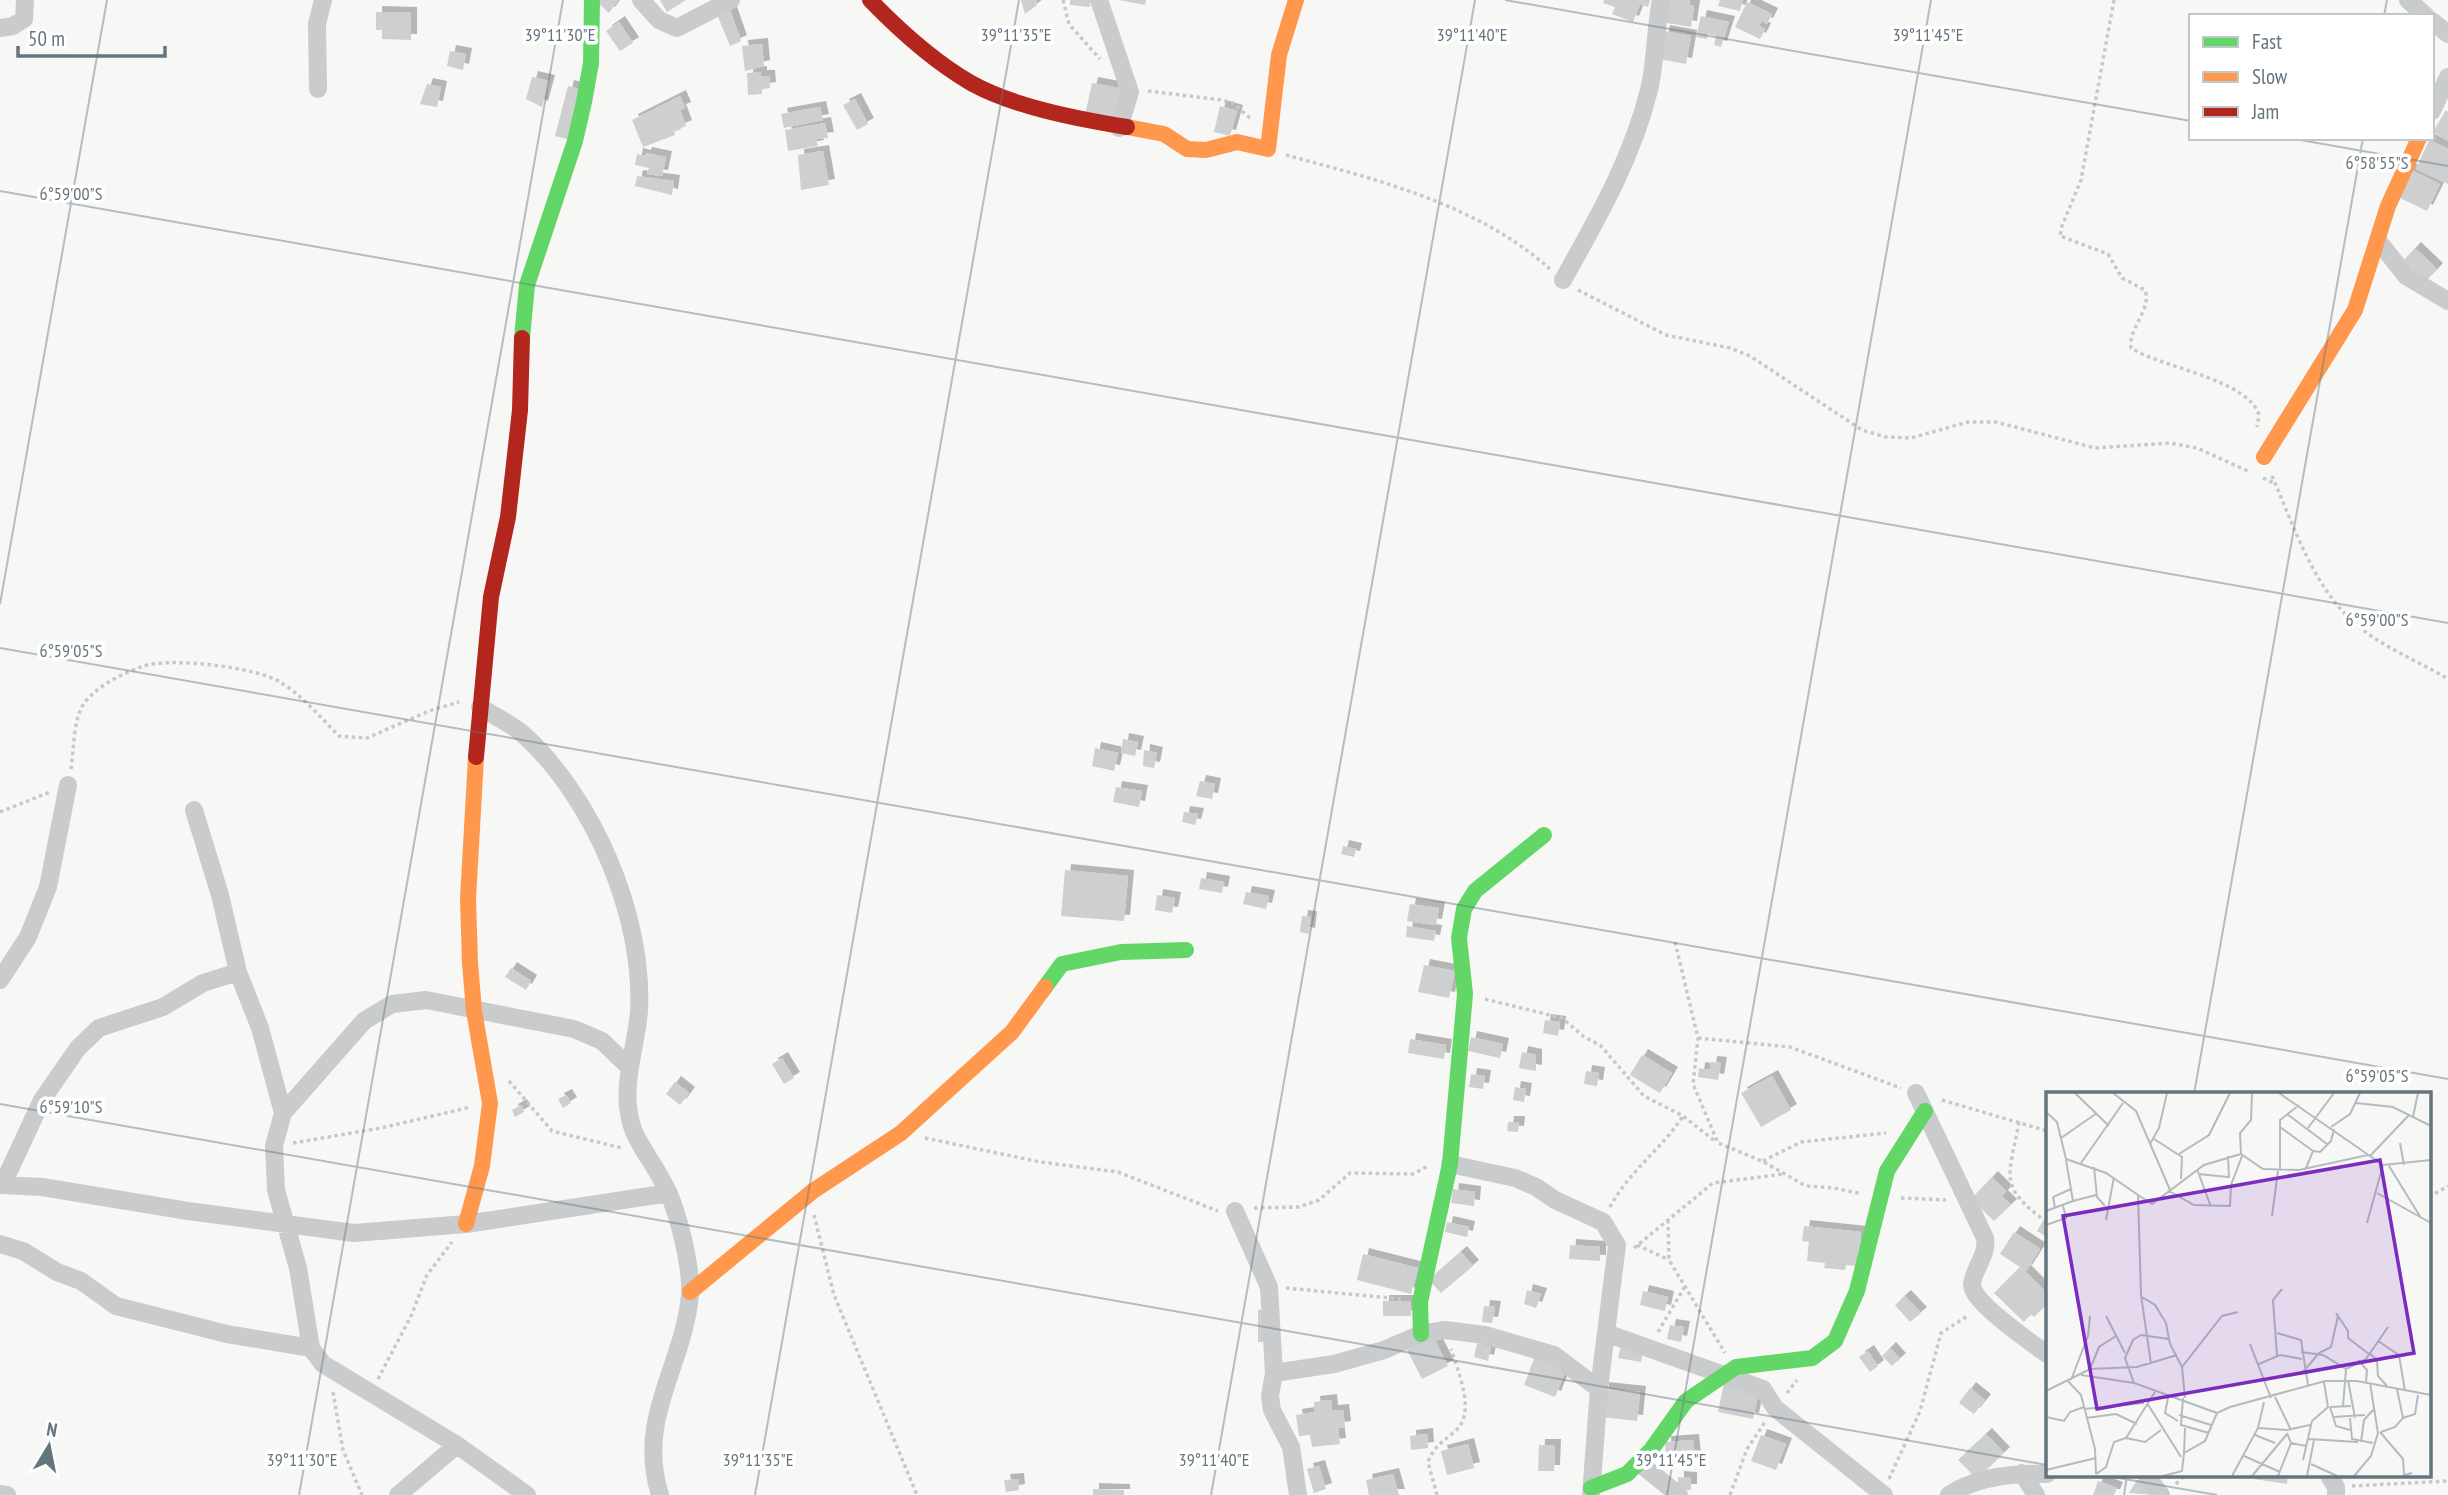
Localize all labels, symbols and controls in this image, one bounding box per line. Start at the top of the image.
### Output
scale bar [18,14,164,58]
legend [2189,14,2434,140]
text: 39°11'30"E [525,23,595,46]
text: 39°11'35"E [981,23,1051,46]
text: 39°11'40"E [1437,23,1507,46]
text: 39°11'45"E [1893,23,1963,46]
text: 50 m [28,25,65,52]
text: Fast [2252,28,2282,55]
text: Slow [2252,63,2288,90]
text: Jam [2251,98,2279,125]
text: 6°58'55"S [2346,151,2409,174]
text: 6°59'00"S [40,182,103,205]
text: 6°59'00"S [2346,608,2409,631]
text: 6°59'05"S [40,639,103,662]
text: 6°59'05"S [2346,1064,2409,1087]
inset map [2046,1092,2430,1478]
text: 6°59'10"S [40,1095,103,1118]
north arrow [14,1411,84,1481]
text: N [45,1417,59,1442]
text: 39°11'30"E [267,1448,337,1471]
text: 39°11'35"E [723,1448,793,1471]
text: 39°11'40"E [1179,1448,1249,1471]
text: 39°11'45"E [1636,1448,1706,1471]

